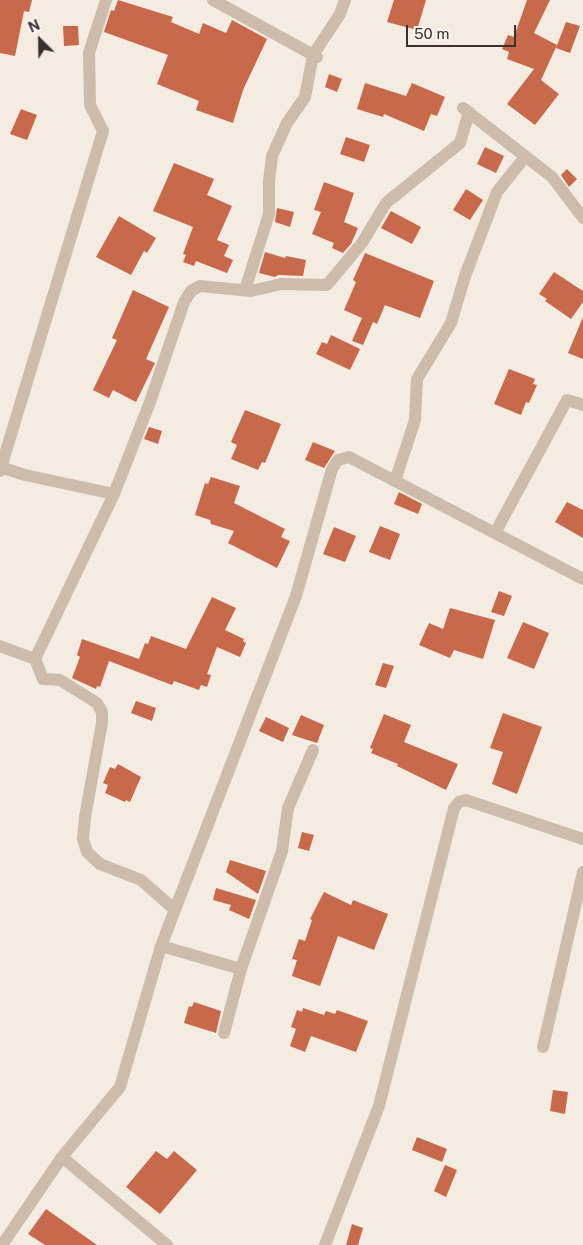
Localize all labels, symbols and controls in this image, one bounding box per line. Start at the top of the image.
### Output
north arrow [15,15,65,65]
scale bar [408,15,518,47]
text: N [26,17,42,36]
text: 50 m [414,25,449,42]

